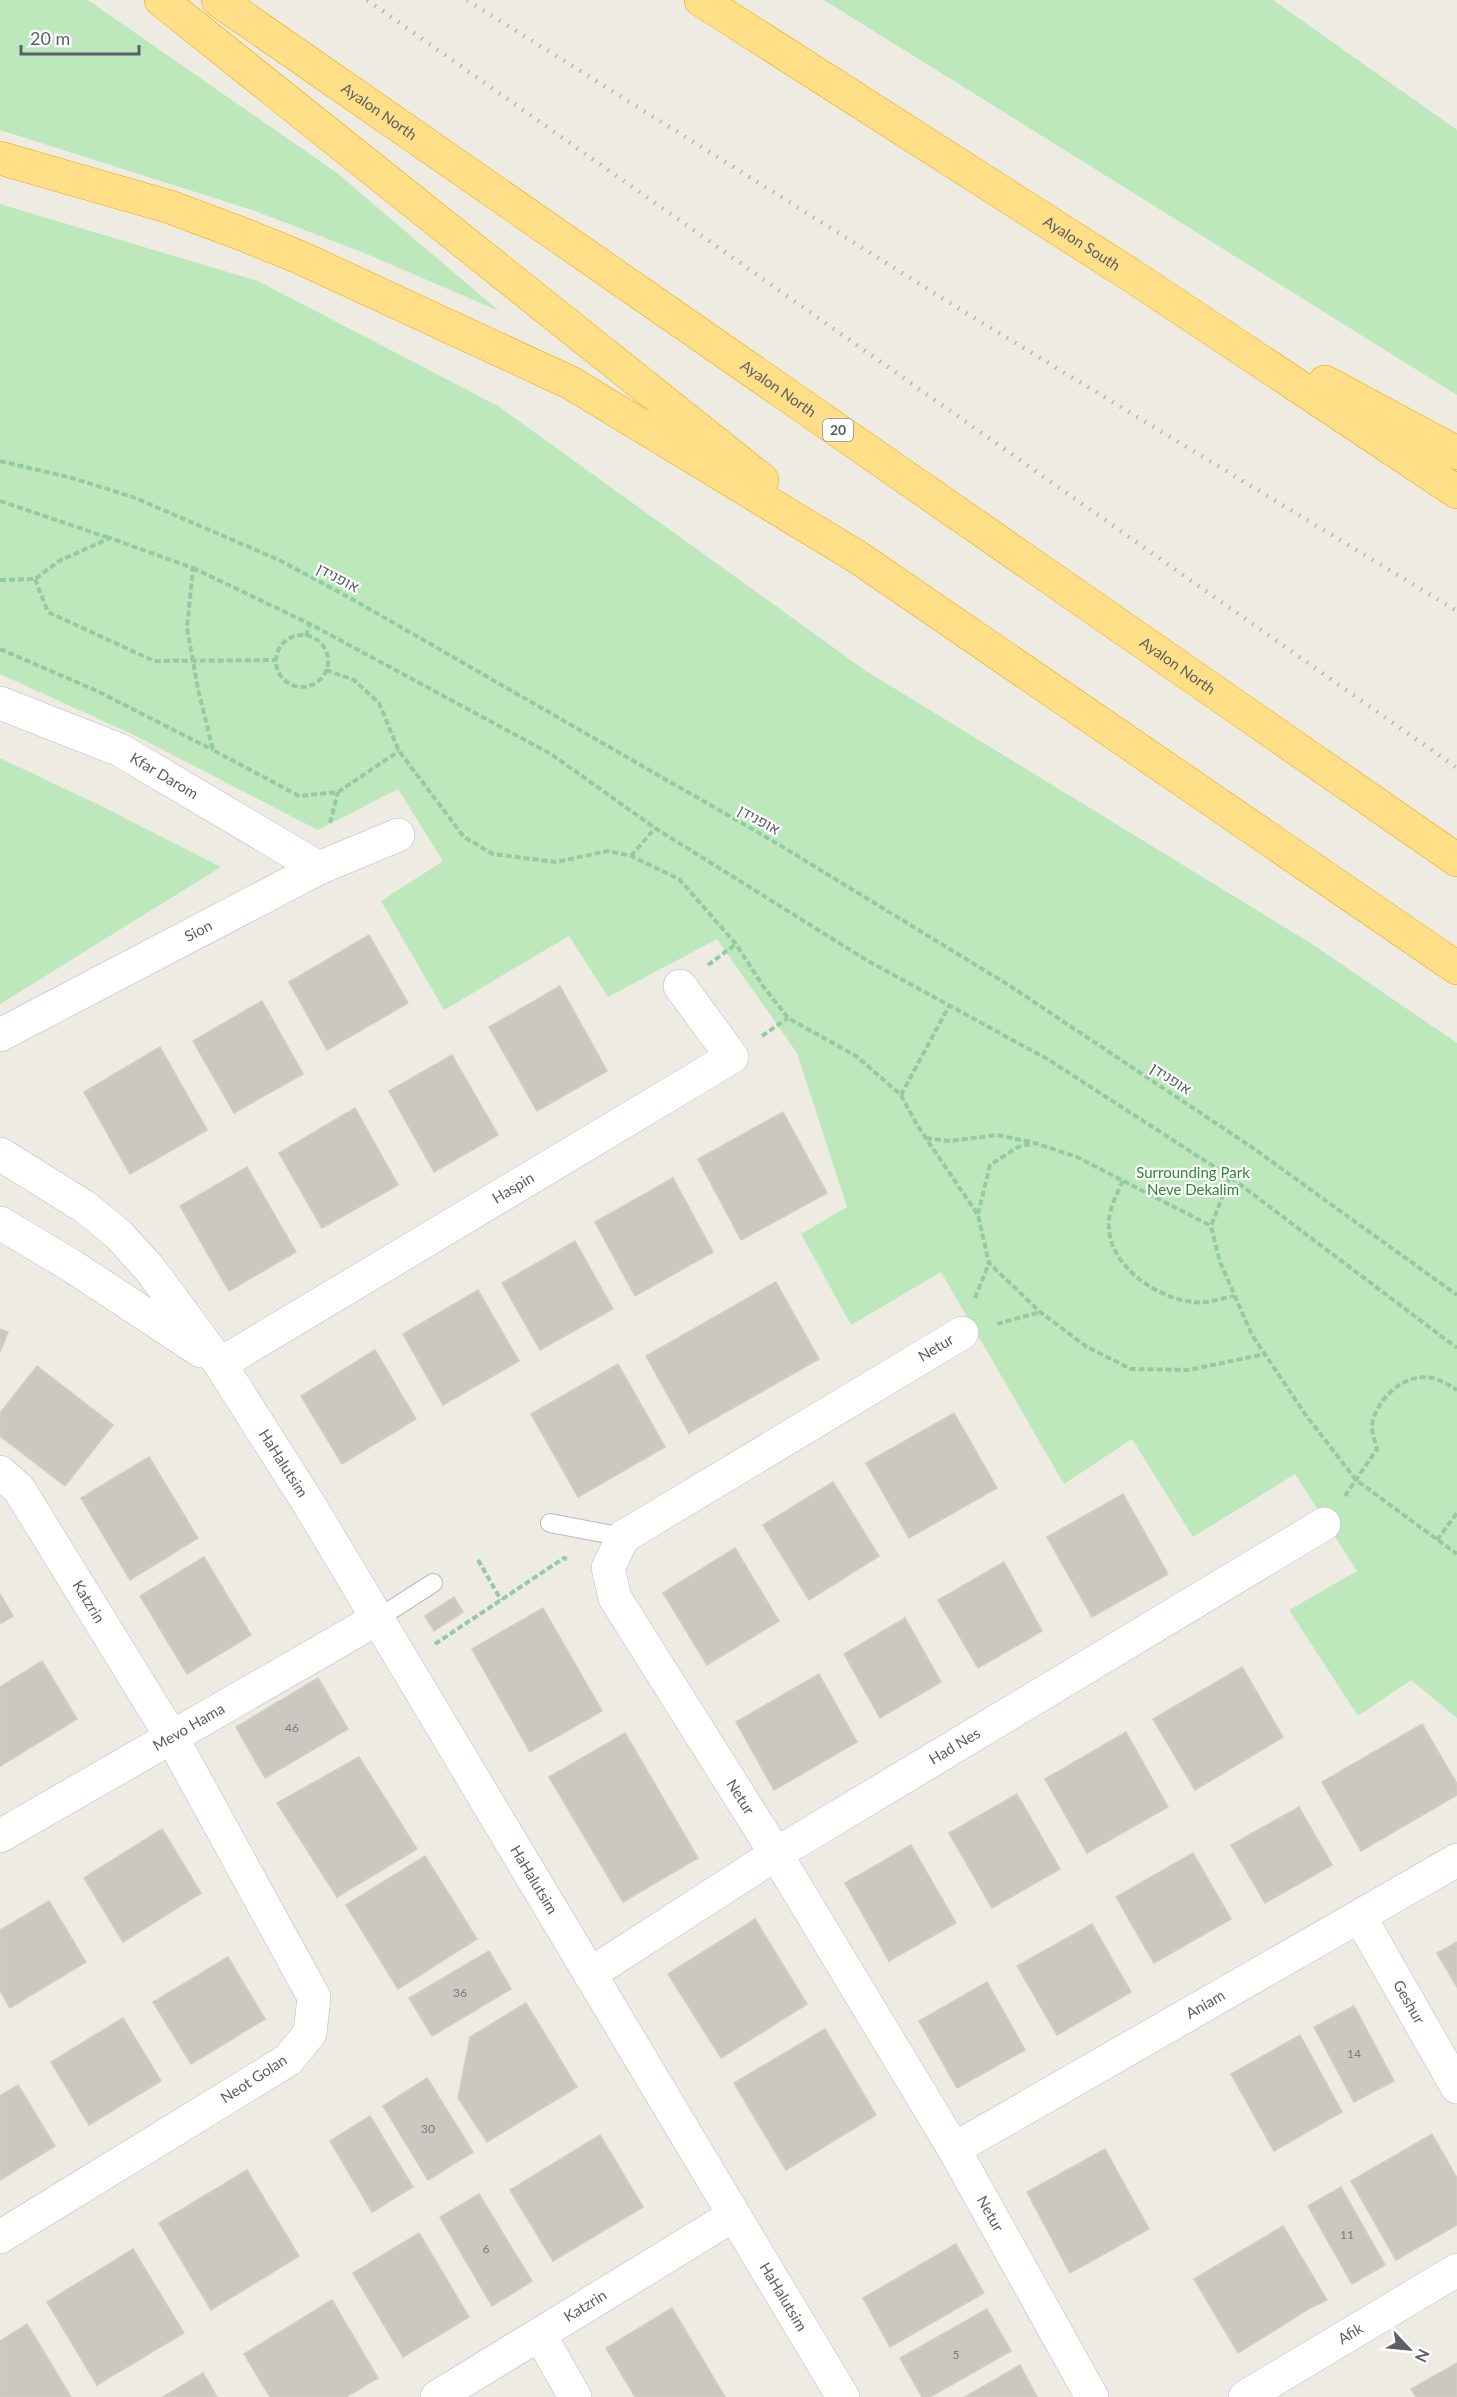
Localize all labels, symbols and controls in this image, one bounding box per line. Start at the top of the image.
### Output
scale bar [21,18,140,56]
text: 20 m [30,27,70,49]
street label: Ayalon North [338,78,421,143]
street label: Ayalon South [1041,212,1124,274]
street label: Ayalon North [738,356,820,421]
road number: 20 [823,419,853,441]
street label: אופנידן [314,558,363,596]
street label: Ayalon North [1137,633,1219,698]
street label: Kfar Darom [127,748,202,802]
street label: אופנידן [735,800,784,838]
street label: Sion [181,916,215,945]
street label: אופנידן [1148,1058,1196,1098]
park label: Surrounding Park Neve Dekalim [1136,1163,1250,1198]
street label: Haspin [489,1168,537,1207]
street label: Netur [914,1329,957,1365]
street label: HaHalutsim [256,1426,312,1500]
street label: Katzrin [69,1577,109,1626]
street label: Mevo Hama [149,1699,228,1754]
house number: 46 [285,1720,299,1735]
street label: Had Nes [925,1723,983,1768]
street label: Netur [723,1775,759,1818]
street label: HaHalutsim [507,1842,562,1917]
street label: Geshur [1390,1977,1429,2027]
house number: 36 [453,1985,467,2000]
street label: Aniam [1182,1985,1228,2022]
house number: 14 [1347,2046,1361,2061]
street label: Neot Golan [217,2050,290,2106]
house number: 30 [421,2121,435,2136]
street label: Netur [974,2192,1008,2235]
house number: 11 [1340,2227,1354,2242]
house number: 6 [483,2241,490,2256]
street label: HaHalutsim [757,2259,811,2334]
street label: Katzrin [560,2285,610,2325]
street label: Afik [1334,2318,1366,2347]
north arrow [1379,2319,1439,2379]
text: N [1412,2346,1434,2365]
house number: 5 [953,2347,960,2362]

